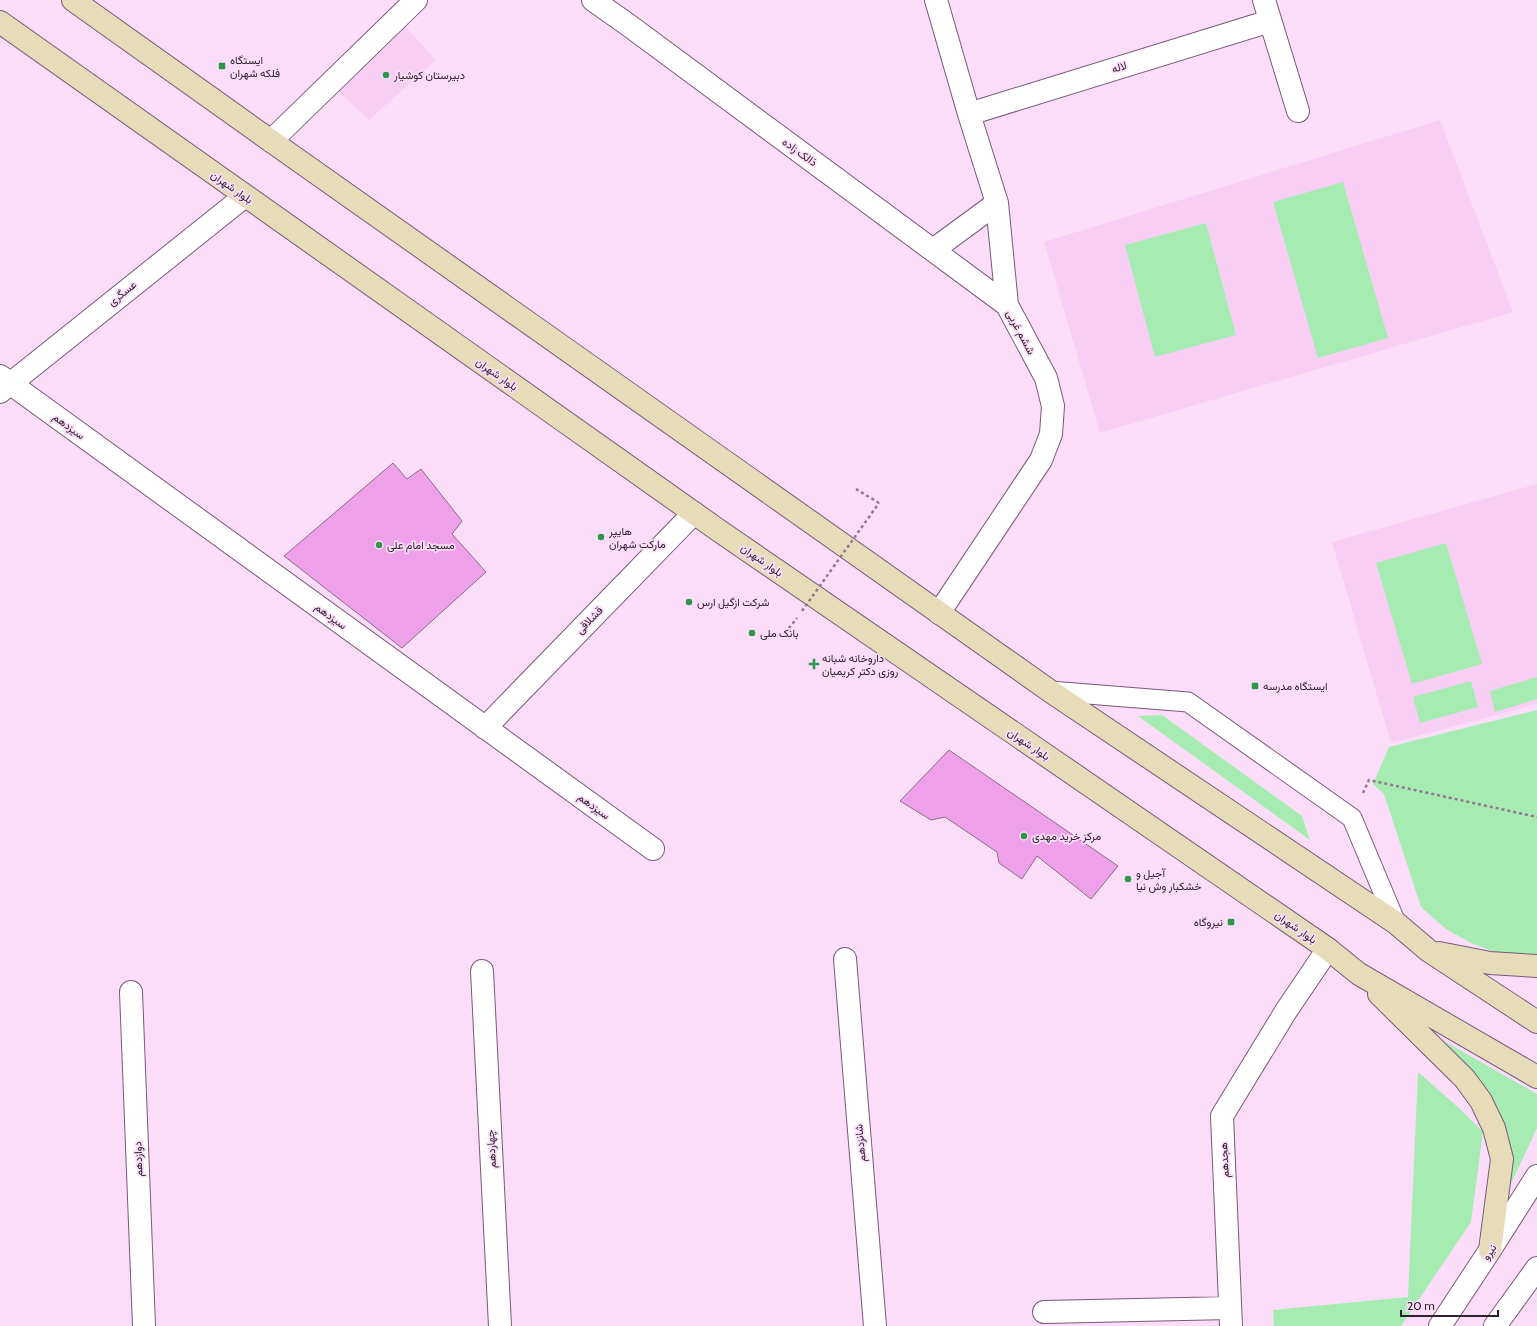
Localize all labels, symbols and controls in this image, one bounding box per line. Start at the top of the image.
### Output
place label: ایستگاه فلکه شهران [230,53,280,80]
street label: لاله [1110,58,1128,76]
marker: ایستگاه فلکه شهران [217,61,227,71]
place label: دبیرستان کوشیار [393,68,465,82]
marker: دبیرستان کوشیار [381,70,391,80]
street label: ذالک زاده [780,135,820,169]
street label: بلوار شهران [208,167,256,207]
street label: عسگری [105,277,139,309]
street label: ششم غربی [1003,307,1039,357]
street label: بلوار شهران [473,354,521,394]
street label: سیزدهم [50,410,88,443]
place label: هایپر مارکت شهران [608,524,666,551]
marker: هایپر مارکت شهران [596,532,606,542]
place label: مسجد امام علی [387,538,455,553]
marker: مسجد امام علی [374,540,384,550]
street label: بلوار شهران [738,540,786,580]
place label: شرکت ازگیل ارس [697,595,770,609]
marker: شرکت ازگیل ارس [684,597,694,607]
street label: سیزدهم [312,600,350,633]
street label: قشلاقی [572,603,606,637]
place label: بانک ملی [760,626,799,640]
marker: بانک ملی [747,628,757,638]
place label: داروخانه شبانه روزی دکتر کریمیان [822,651,899,678]
marker: داروخانه شبانه روزی دکتر کریمیان [809,659,819,669]
place label: ایستگاه مدرسه [1263,679,1328,693]
marker: ایستگاه مدرسه [1250,681,1260,691]
street label: بلوار شهران [1005,725,1053,763]
street label: سیزدهم [575,790,613,823]
place label: مرکز خرید مهدی [1032,829,1101,843]
marker: مرکز خرید مهدی [1019,831,1029,841]
place label: آجیل و خشکبار وش نیا [1136,866,1202,893]
marker: آجیل و خشکبار وش نیا [1123,874,1133,884]
street label: بلوار شهران [1272,907,1320,947]
place label: نیروگاه [1194,915,1223,929]
marker: نیروگاه [1226,917,1236,927]
street label: شانزدهم [851,1123,870,1163]
street label: چهاردهم [483,1129,500,1169]
street label: دوازدهم [130,1141,147,1177]
street label: هجدهم [1216,1141,1233,1178]
street label: نیرو [1479,1241,1499,1263]
scale bar [1401,1292,1498,1318]
text: 20 m [1407,1298,1435,1313]

